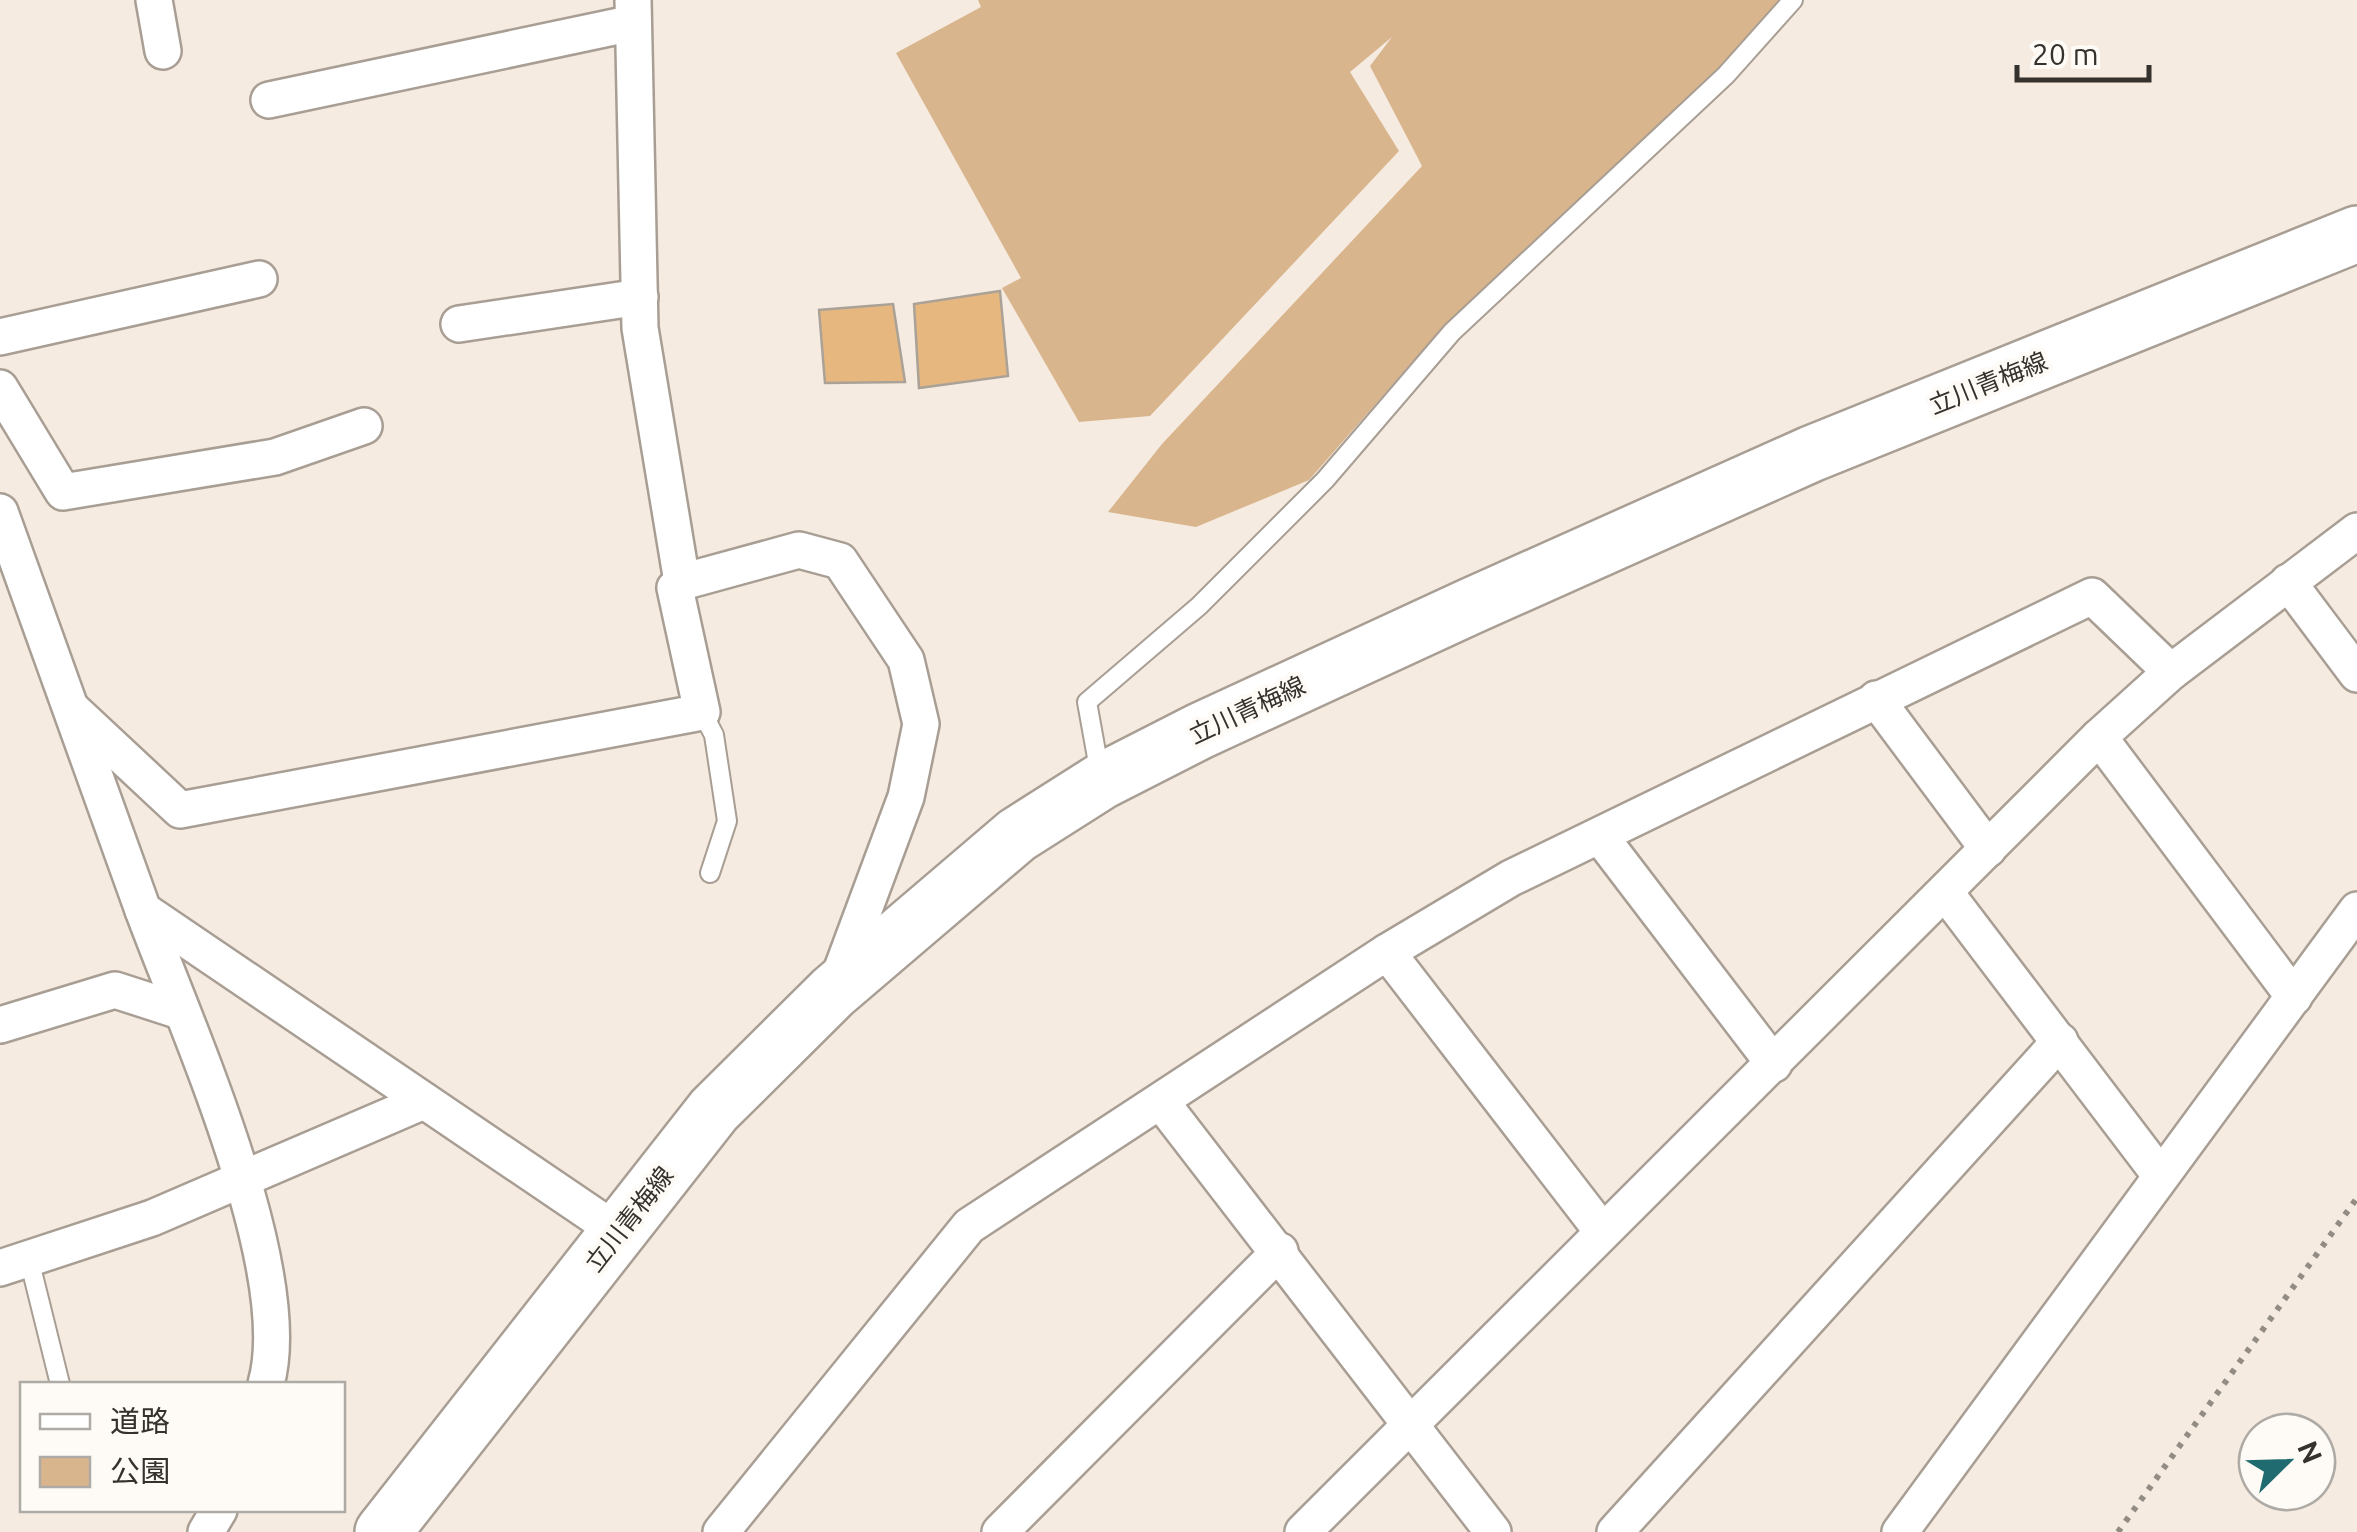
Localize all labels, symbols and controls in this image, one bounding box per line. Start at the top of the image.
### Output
scale bar [2017,20,2150,82]
text: 20 m [2032,37,2099,71]
street label: 立川青梅線 [1925,347,2051,419]
street label: 立川青梅線 [1184,671,1310,749]
street label: 立川青梅線 [579,1161,679,1277]
legend [20,1382,345,1512]
text: 道路 [110,1404,170,1438]
north arrow [2237,1412,2337,1512]
text: N [2292,1436,2329,1468]
text: 公園 [110,1454,170,1488]

